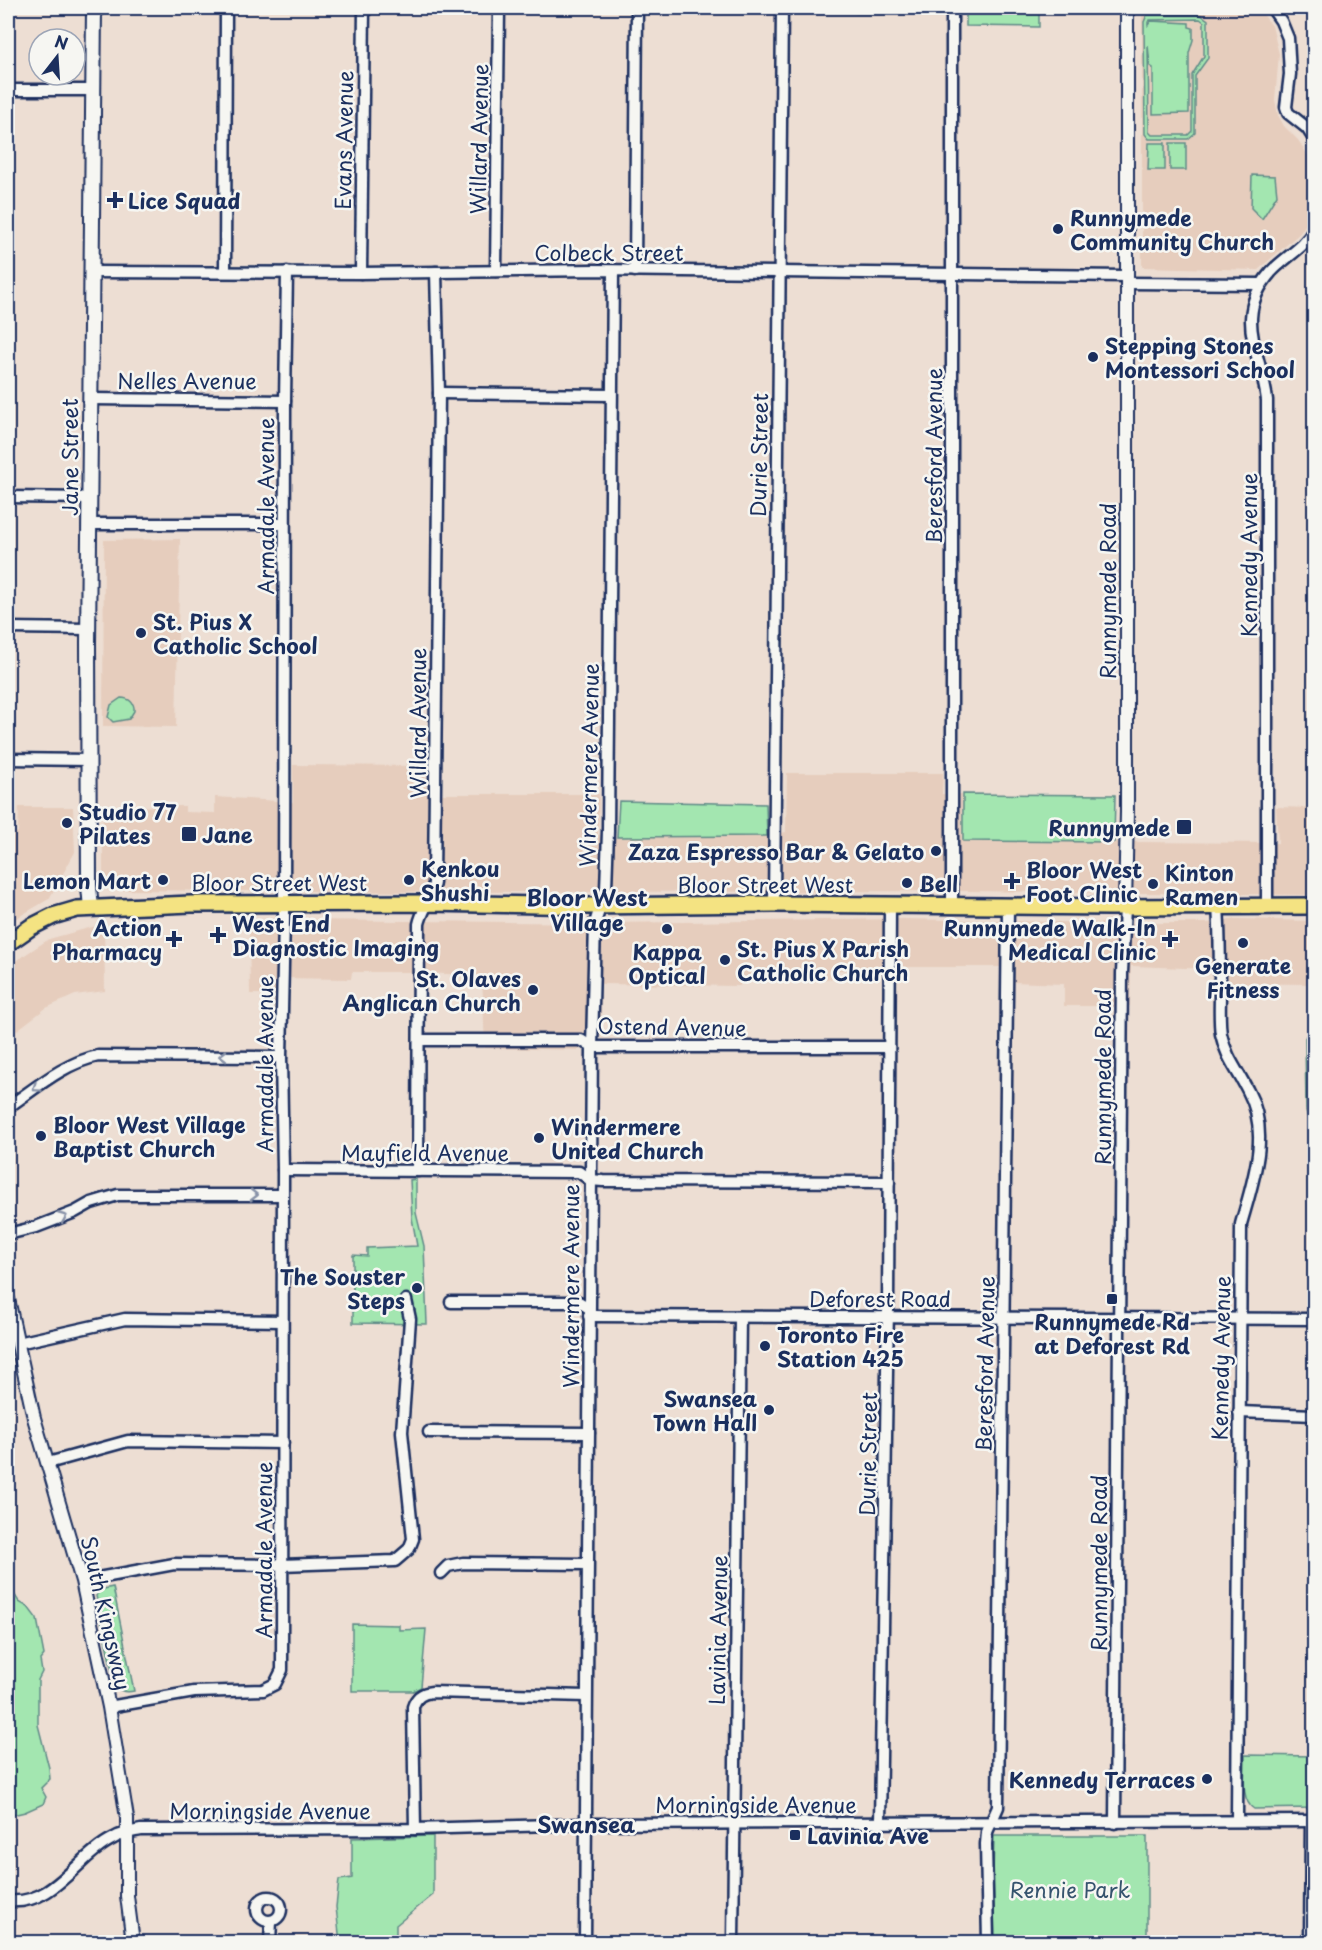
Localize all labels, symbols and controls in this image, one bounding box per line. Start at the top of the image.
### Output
north arrow [27,27,87,87]
text: N [52,28,71,55]
street label: Willard Avenue [461,63,495,215]
street label: Evans Avenue [326,70,360,210]
place label: Lice Squad [128,184,241,216]
marker: Lice Squad [106,191,124,209]
place label: Runnymede Community Church [1070,201,1274,257]
marker: Runnymede Community Church [1051,222,1065,236]
street label: Colbeck Street [534,236,684,268]
place label: Stepping Stones Montessori School [1105,329,1295,385]
marker: Stepping Stones Montessori School [1086,350,1100,364]
street label: Nelles Avenue [117,364,257,396]
street label: Beresford Avenue [917,368,949,544]
street label: Durie Street [741,393,775,517]
street label: Jane Street [53,398,85,516]
street label: Armadale Avenue [249,418,281,594]
street label: Kennedy Avenue [1232,473,1264,637]
street label: Runnymede Road [1091,503,1123,679]
place label: St. Pius X Catholic School [153,605,318,661]
marker: St. Pius X Catholic School [134,626,148,640]
street label: Willard Avenue [401,648,433,798]
street label: Windermere Avenue [570,663,606,867]
place label: Studio 77 Pilates [79,795,176,851]
place label: Runnymede [1048,811,1170,843]
marker: Studio 77 Pilates [60,816,74,830]
place label: Jane [202,818,253,850]
marker: Runnymede [1175,818,1193,836]
marker: Jane [180,825,198,843]
place label: Zaza Espresso Bar & Gelato [628,835,924,867]
marker: Zaza Espresso Bar & Gelato [929,844,943,858]
place label: Kenkou Shushi [421,852,500,908]
place label: Bloor West Foot Clinic [1026,853,1142,909]
place label: Kinton Ramen [1165,856,1238,912]
place label: Lemon Mart [23,864,151,896]
street label: Bloor Street West [191,866,367,898]
place label: Bell [919,867,958,899]
street label: Bloor Street West [677,868,853,900]
marker: Bloor West Foot Clinic [1003,872,1021,890]
marker: Lemon Mart [156,873,170,887]
marker: Kenkou Shushi [402,873,416,887]
marker: Bell [900,876,914,890]
marker: Kinton Ramen [1146,877,1160,891]
district label: Bloor West Village [526,880,648,938]
place label: West End Diagnostic Imaging [232,907,439,963]
place label: Action Pharmacy [52,911,162,967]
place label: Runnymede Walk-In Medical Clinic [944,911,1156,967]
marker: Kappa Optical [660,922,674,936]
marker: West End Diagnostic Imaging [209,926,227,944]
marker: Runnymede Walk-In Medical Clinic [1161,930,1179,948]
marker: Action Pharmacy [167,932,181,946]
place label: St. Pius X Parish Catholic Church [737,932,909,988]
place label: Kappa Optical [628,935,706,991]
marker: Generate Fitness [1236,936,1250,950]
place label: Generate Fitness [1195,949,1291,1005]
marker: St. Pius X Parish Catholic Church [718,953,732,967]
place label: St. Olaves Anglican Church [342,962,521,1018]
street label: Armadale Avenue [248,976,280,1152]
marker: St. Olaves Anglican Church [526,983,540,997]
street label: Runnymede Road [1086,989,1118,1165]
street label: Ostend Avenue [597,1009,747,1043]
one-way arrow [218,1050,227,1062]
one-way arrow [32,1081,43,1092]
place label: Bloor West Village Baptist Church [53,1108,246,1164]
place label: Windermere United Church [551,1110,704,1166]
marker: Bloor West Village Baptist Church [34,1129,48,1143]
marker: Windermere United Church [532,1131,546,1145]
street label: Mayfield Avenue [341,1136,509,1168]
street label: Windermere Avenue [554,1184,586,1388]
one-way arrow [249,1189,258,1201]
one-way arrow [57,1212,68,1224]
place label: The Souster Steps [280,1260,405,1316]
street label: Kennedy Avenue [1203,1275,1237,1441]
street label: Beresford Avenue [966,1276,1002,1452]
marker: The Souster Steps [410,1281,424,1295]
street label: Deforest Road [809,1282,951,1314]
marker: Runnymede Rd at Deforest Rd [1105,1292,1119,1306]
place label: Runnymede Rd at Deforest Rd [1034,1305,1190,1361]
place label: Toronto Fire Station 425 [777,1318,904,1374]
marker: Toronto Fire Station 425 [758,1339,772,1353]
place label: Swansea Town Hall [653,1382,757,1438]
street label: Durie Street [850,1392,884,1516]
marker: Swansea Town Hall [762,1403,776,1417]
street label: Armadale Avenue [247,1462,279,1638]
street label: Runnymede Road [1082,1475,1114,1651]
street label: South Kingsway [74,1533,140,1693]
street label: Lavinia Avenue [700,1555,734,1705]
place label: Kennedy Terraces [1009,1763,1195,1795]
marker: Kennedy Terraces [1200,1772,1214,1786]
street label: Morningside Avenue [655,1788,857,1820]
street label: Morningside Avenue [169,1794,371,1826]
district label: Swansea [537,1807,635,1840]
place label: Lavinia Ave [807,1819,929,1851]
marker: Lavinia Ave [788,1828,802,1842]
park label: Rennie Park [1010,1873,1131,1905]

